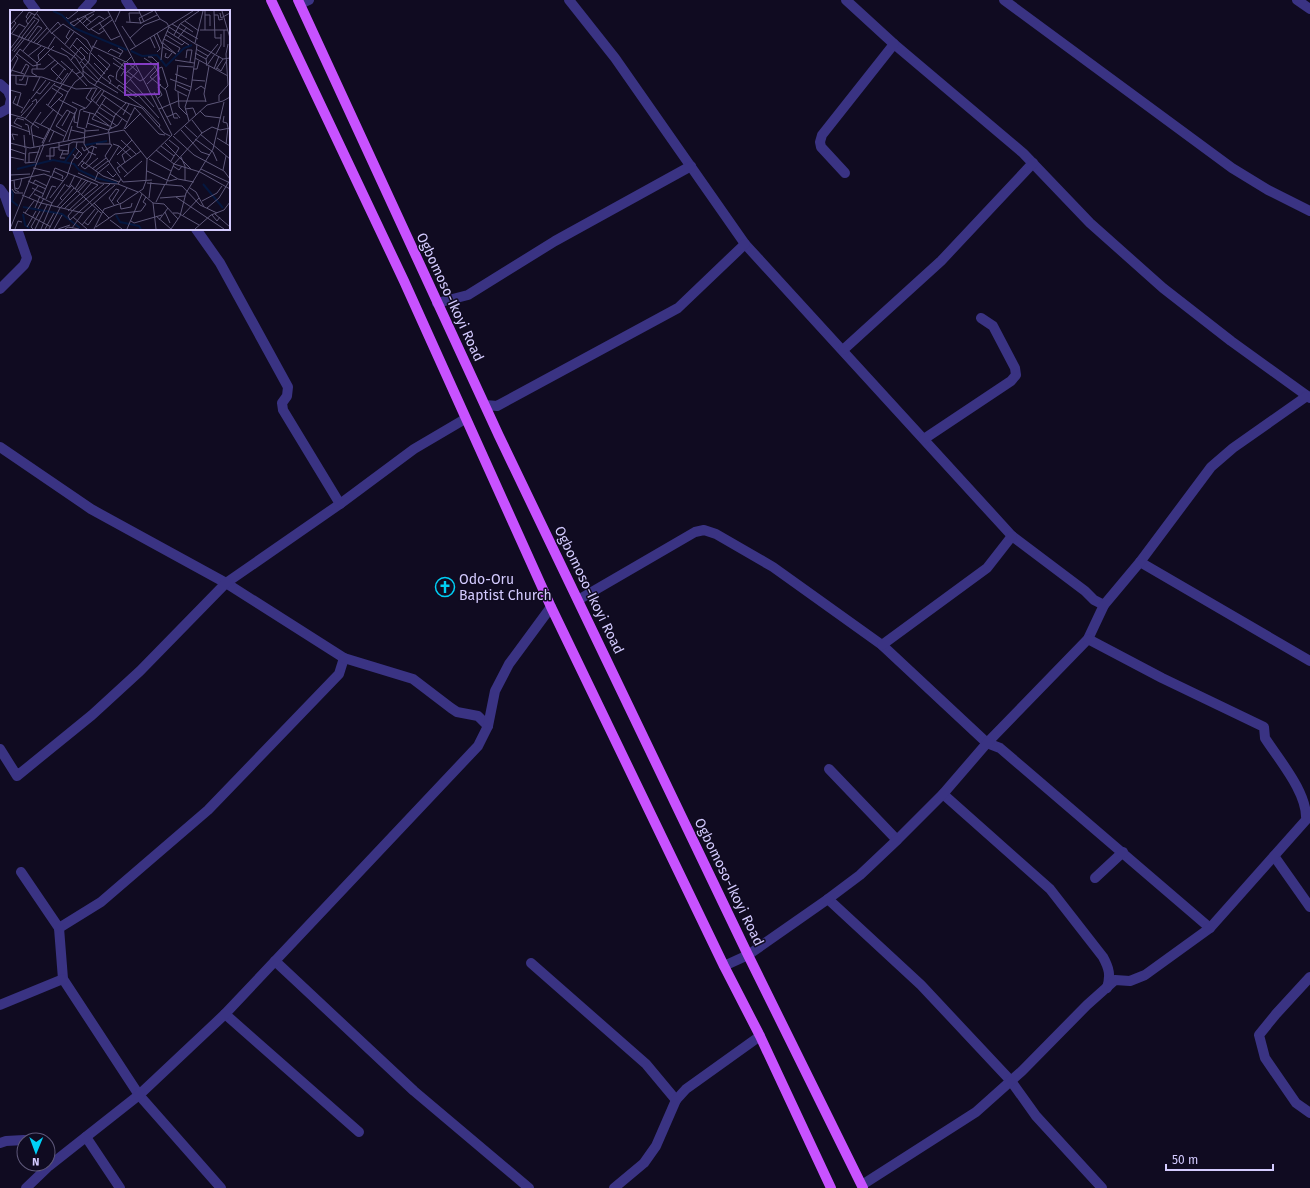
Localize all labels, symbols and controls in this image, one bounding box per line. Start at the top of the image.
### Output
inset map [10,10,230,230]
street label: Ogbomoso-Ikoyi Road [413,230,487,364]
street label: Ogbomoso-Ikoyi Road [551,523,627,657]
place label: Odo-Oru Baptist Church [459,571,552,604]
church icon: Odo-Oru Baptist Church [434,576,456,598]
street label: Ogbomoso-Ikoyi Road [691,815,767,949]
north arrow [16,1132,56,1172]
scale bar [1166,1146,1273,1172]
text: 50 m [1172,1153,1198,1167]
text: N [32,1155,40,1168]

